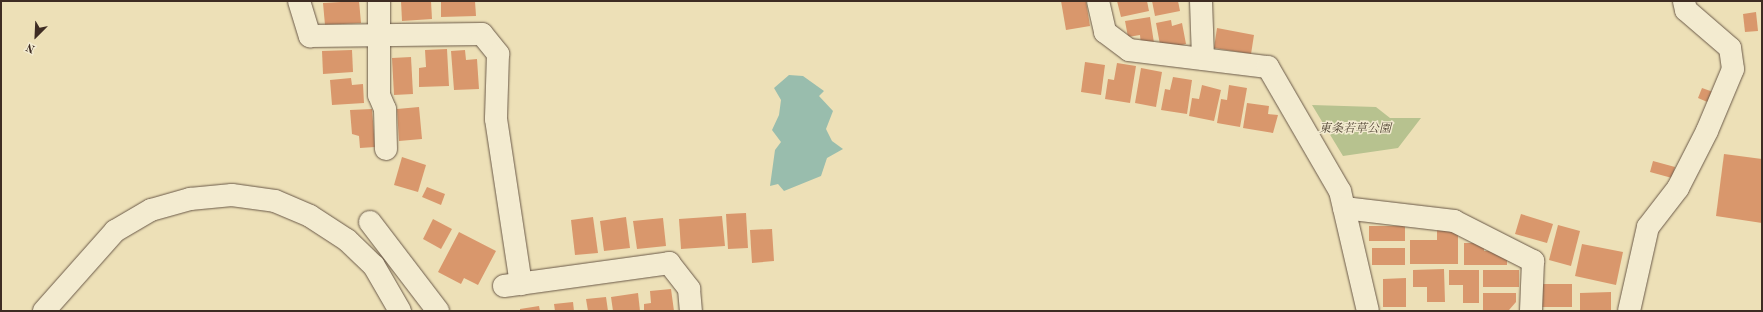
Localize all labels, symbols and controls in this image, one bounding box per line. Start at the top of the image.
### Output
north arrow [16,16,56,56]
text: N [25,41,37,54]
park label: 東条若草公園 [1319,123,1391,137]

